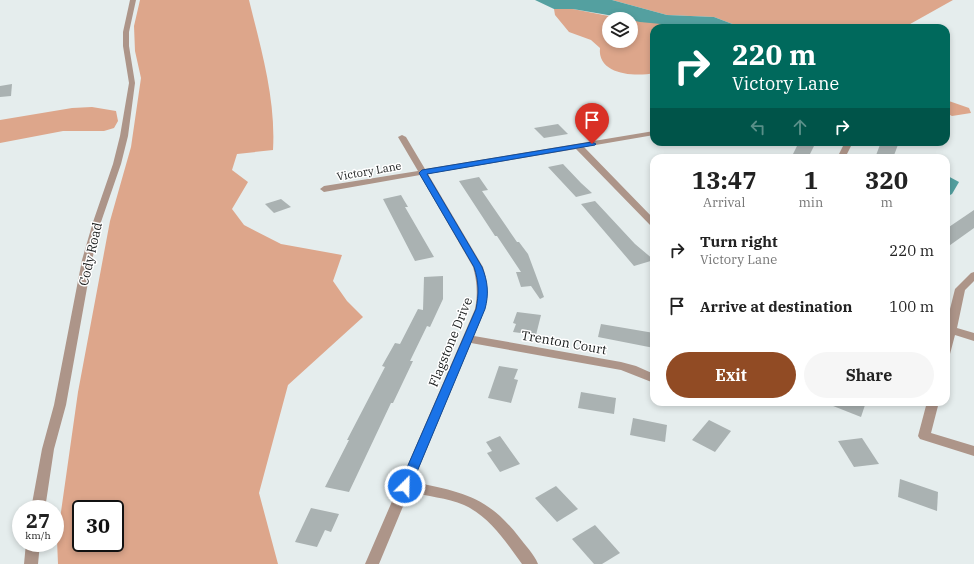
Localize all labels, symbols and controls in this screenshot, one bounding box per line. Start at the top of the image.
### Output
map controls [602,12,638,48]
button: layers [602,12,638,48]
text: 220 m [732,36,816,73]
icon: right [666,40,718,92]
text: Victory Lane [732,72,839,95]
pin [575,103,609,144]
icon: arrive [581,109,603,131]
icon: left [747,116,769,138]
icon: ahead [789,116,811,138]
icon: right [831,116,853,138]
street label: Victory Lane [336,158,403,184]
text: 13:47 [692,164,757,196]
text: 1 [804,164,818,196]
text: 320 [865,164,908,196]
text: Arrival [703,194,745,211]
text: min [798,194,823,211]
text: m [880,194,893,211]
street label: Cody Road [75,221,106,288]
text: Turn right [700,232,778,251]
icon: right [666,239,688,261]
text: 220 m [889,241,934,260]
text: Victory Lane [700,251,777,268]
street label: Flagstone Drive [425,295,476,390]
icon: arrive [666,295,688,317]
text: Arrive at destination [700,297,852,316]
text: 100 m [889,297,934,316]
street label: Trenton Court [520,327,608,358]
button: Exit [666,352,796,398]
button: Share [804,352,934,398]
position arrow [384,465,426,507]
speed limit sign: 30 [72,500,124,552]
text: 27 [26,507,50,534]
text: km/h [25,529,51,542]

